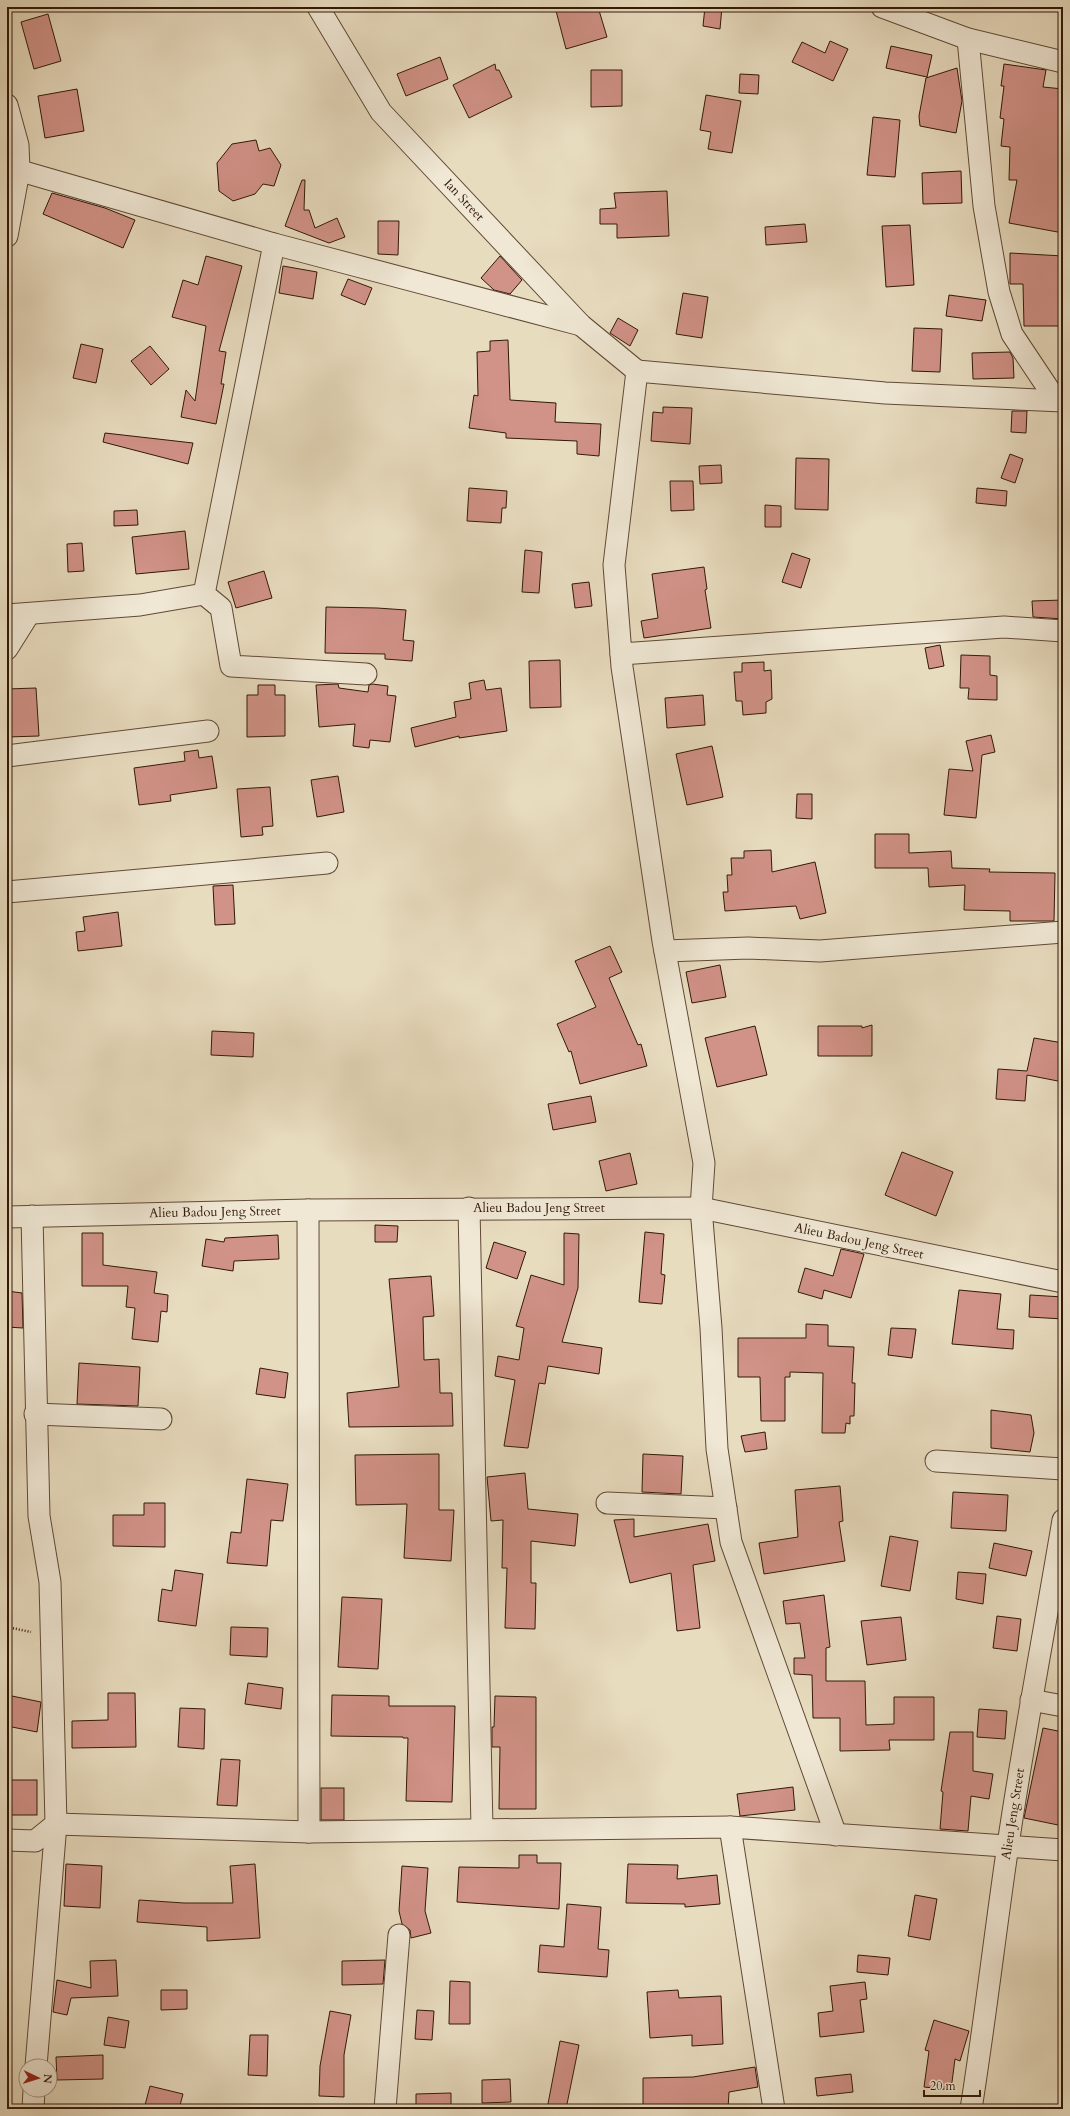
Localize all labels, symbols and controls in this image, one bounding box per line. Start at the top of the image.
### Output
street label: Ian Street [440,175,488,225]
street label: Alieu Badou Jeng Street [473,1199,605,1217]
street label: Alieu Badou Jeng Street [149,1202,281,1222]
street label: Alieu Badou Jeng Street [793,1219,925,1263]
street label: Alieu Jeng Street [997,1767,1029,1861]
north arrow [18,2058,58,2098]
scale bar [924,2072,980,2098]
text: N [40,2073,55,2084]
text: 20 m [930,2078,957,2094]

